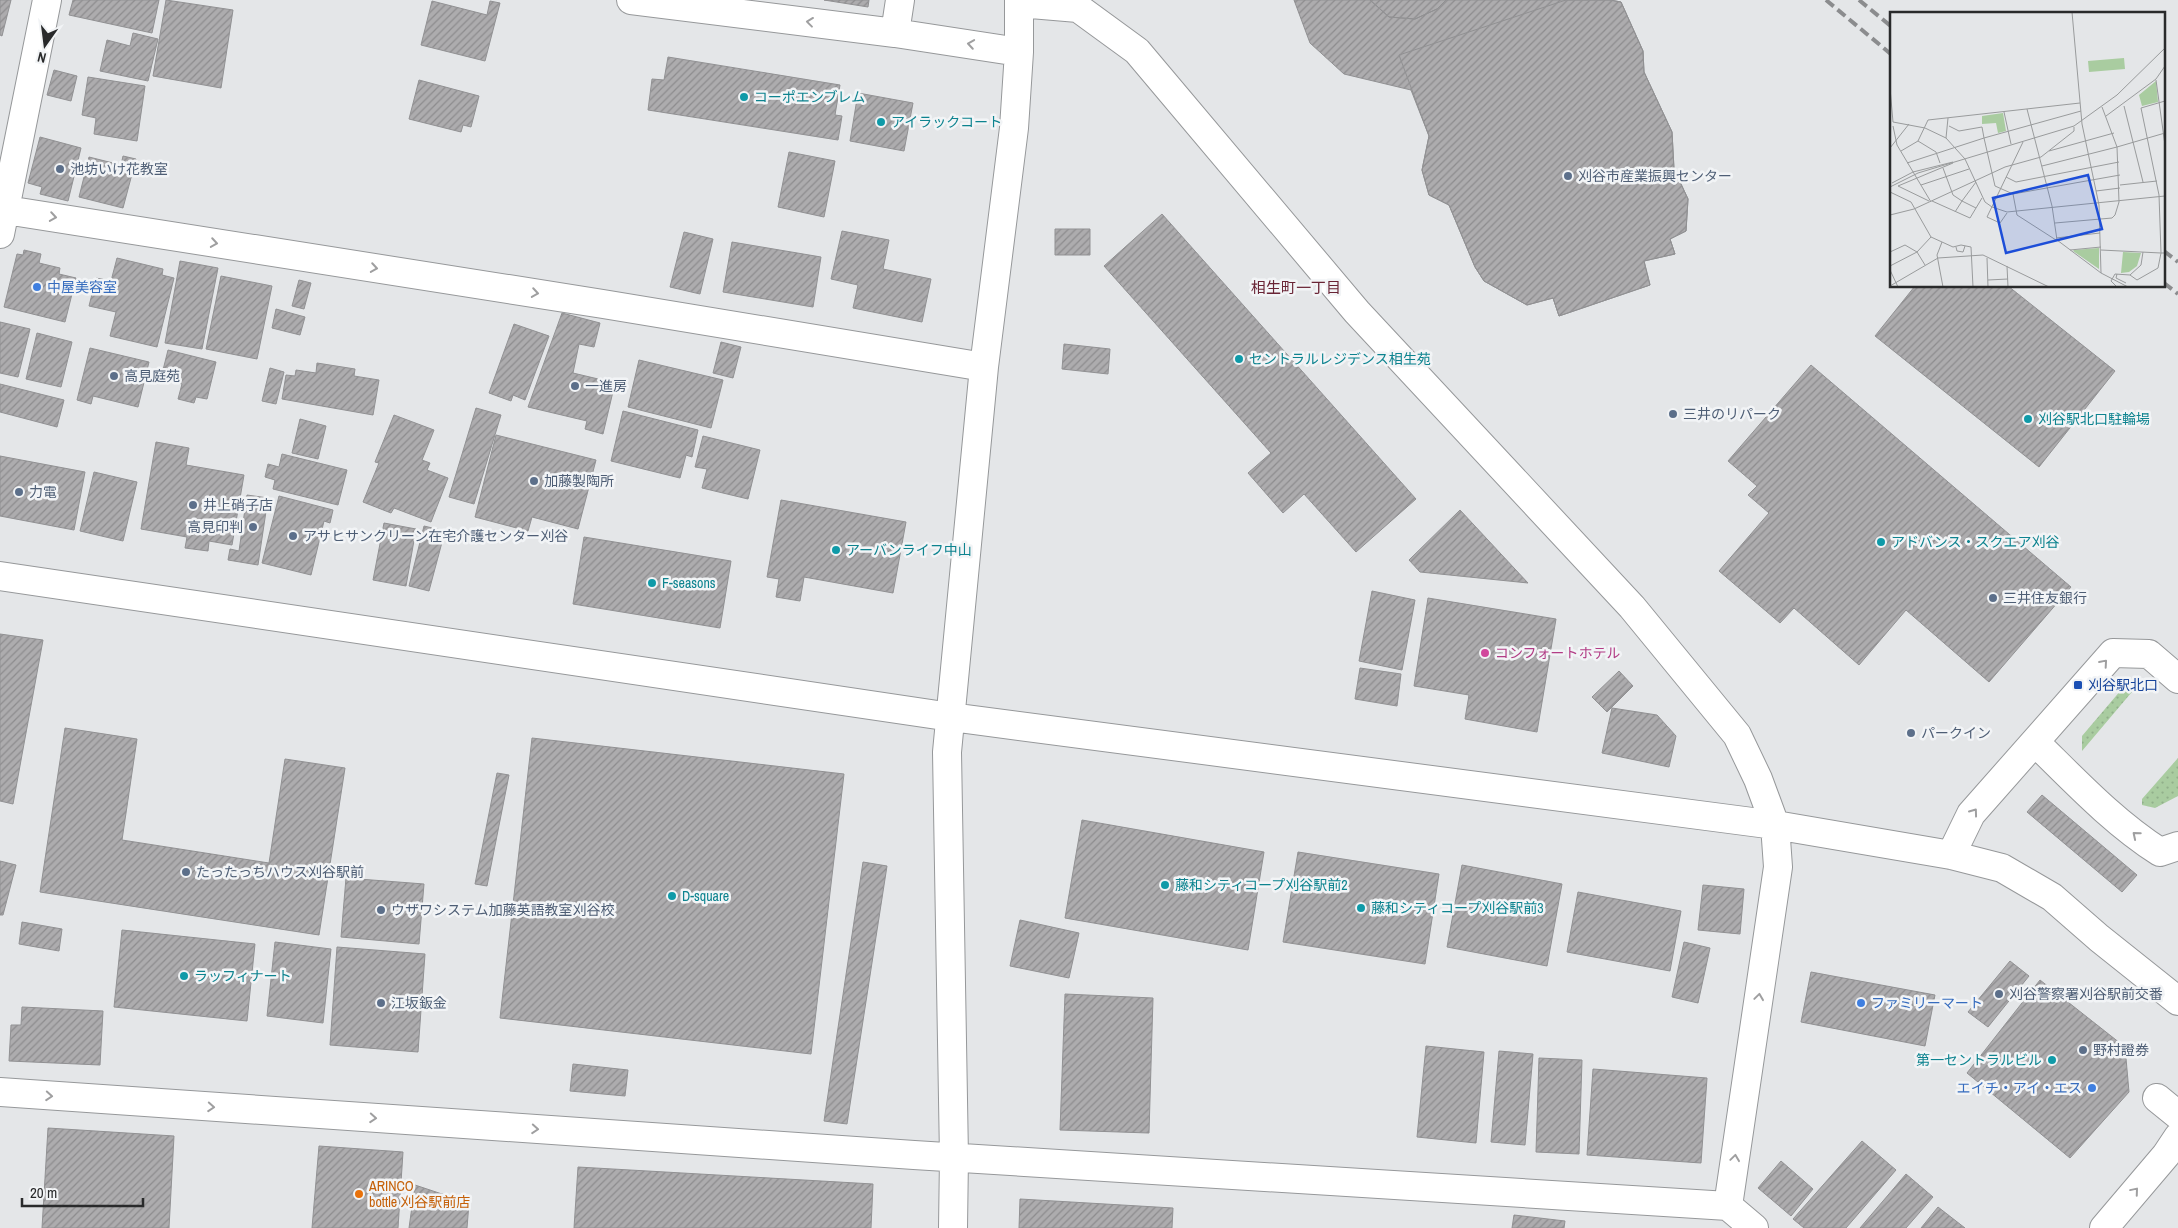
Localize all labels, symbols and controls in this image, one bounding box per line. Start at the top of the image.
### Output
inset map [1890,12,2166,288]
one-way arrow [806,17,814,28]
north arrow [20,20,70,70]
one-way arrow [967,39,975,50]
text: N [36,48,48,67]
place label: コーポエンブレム [754,88,865,106]
marker: コーポエンブレム [738,91,750,103]
place label: アイラックコート [891,113,1002,131]
marker: アイラックコート [875,116,887,128]
place label: 池坊いけ花教室 [70,160,168,178]
marker: 池坊いけ花教室 [54,163,66,175]
place label: 刈谷市産業振興センター [1578,167,1732,185]
marker: 刈谷市産業振興センター [1562,170,1574,182]
one-way arrow [49,212,58,222]
one-way arrow [209,237,218,247]
one-way arrow [371,262,379,273]
district label: 相生町一丁目 [1251,277,1341,298]
place label: 中屋美容室 [47,278,117,296]
marker: 中屋美容室 [31,281,43,293]
one-way arrow [530,288,539,298]
place label: セントラルレジデンス相生苑 [1249,350,1431,368]
marker: セントラルレジデンス相生苑 [1233,353,1245,365]
place label: 高見庭苑 [124,367,180,385]
marker: 高見庭苑 [108,370,120,382]
place label: 一進房 [585,377,627,395]
marker: 一進房 [569,380,581,392]
place label: 三井のリパーク [1683,405,1781,423]
marker: 三井のリパーク [1667,408,1679,420]
place label: 刈谷駅北口駐輪場 [2038,410,2150,428]
marker: 刈谷駅北口駐輪場 [2022,413,2034,425]
place label: 加藤製陶所 [544,472,614,490]
marker: 加藤製陶所 [528,475,540,487]
place label: 力電 [29,483,57,501]
marker: 力電 [13,486,25,498]
place label: 井上硝子店 [203,496,273,514]
marker: 井上硝子店 [187,499,199,511]
place label: 高見印判 [187,518,243,536]
marker: 高見印判 [247,521,259,533]
place label: アサヒサンクリーン在宅介護センター刈谷 [303,527,568,545]
marker: アサヒサンクリーン在宅介護センター刈谷 [287,530,299,542]
place label: アドバンス・スクエア刈谷 [1891,533,2059,551]
marker: アドバンス・スクエア刈谷 [1875,536,1887,548]
place label: アーバンライフ中山 [846,541,972,559]
marker: アーバンライフ中山 [830,544,842,556]
place label: F-seasons [662,574,716,592]
marker: F-seasons [646,577,658,589]
place label: 三井住友銀行 [2003,589,2087,607]
marker: 三井住友銀行 [1987,592,1999,604]
place label: コンフォートホテル [1495,644,1621,662]
marker: コンフォートホテル [1479,647,1491,659]
one-way arrow [2098,660,2107,669]
place label: 刈谷駅北口 [2088,676,2158,694]
marker: 刈谷駅北口 [2072,679,2084,691]
place label: パークイン [1921,724,1991,742]
marker: パークイン [1905,727,1917,739]
one-way arrow [1968,808,1977,818]
one-way arrow [2133,833,2142,841]
place label: たったっちハウス刈谷駅前 [196,863,364,881]
marker: たったっちハウス刈谷駅前 [180,866,192,878]
place label: 藤和シティコープ刈谷駅前2 [1175,876,1348,894]
marker: 藤和シティコープ刈谷駅前2 [1159,879,1171,891]
place label: D-square [682,887,729,905]
marker: D-square [666,890,678,902]
place label: 藤和シティコープ刈谷駅前3 [1371,899,1544,917]
place label: ウザワシステム加藤英語教室刈谷校 [391,901,615,919]
marker: 藤和シティコープ刈谷駅前3 [1355,902,1367,914]
marker: ウザワシステム加藤英語教室刈谷校 [375,904,387,916]
place label: ラッフィナート [194,967,292,985]
marker: ラッフィナート [178,970,190,982]
place label: 刈谷警察署刈谷駅前交番 [2009,985,2163,1003]
marker: 刈谷警察署刈谷駅前交番 [1993,988,2005,1000]
one-way arrow [1753,993,1763,1002]
place label: 江坂鈑金 [391,994,447,1012]
place label: ファミリーマート [1871,994,1983,1012]
marker: 江坂鈑金 [375,997,387,1009]
marker: ファミリーマート [1855,997,1867,1009]
place label: 野村證券 [2093,1041,2149,1059]
marker: 野村證券 [2077,1044,2089,1056]
place label: 第一セントラルビル [1916,1051,2042,1069]
marker: 第一セントラルビル [2046,1054,2058,1066]
place label: エイチ・アイ・エス [1957,1079,2082,1097]
marker: エイチ・アイ・エス [2086,1082,2098,1094]
one-way arrow [45,1090,53,1101]
one-way arrow [207,1101,215,1112]
one-way arrow [369,1112,377,1123]
one-way arrow [531,1123,539,1134]
one-way arrow [1729,1154,1740,1162]
scale bar [22,1176,144,1208]
place label: ARINCO bottle 刈谷駅前店 [368,1177,470,1211]
text: 20 m [30,1182,57,1203]
one-way arrow [2130,1187,2139,1196]
marker: ARINCO bottle 刈谷駅前店 [353,1188,365,1200]

